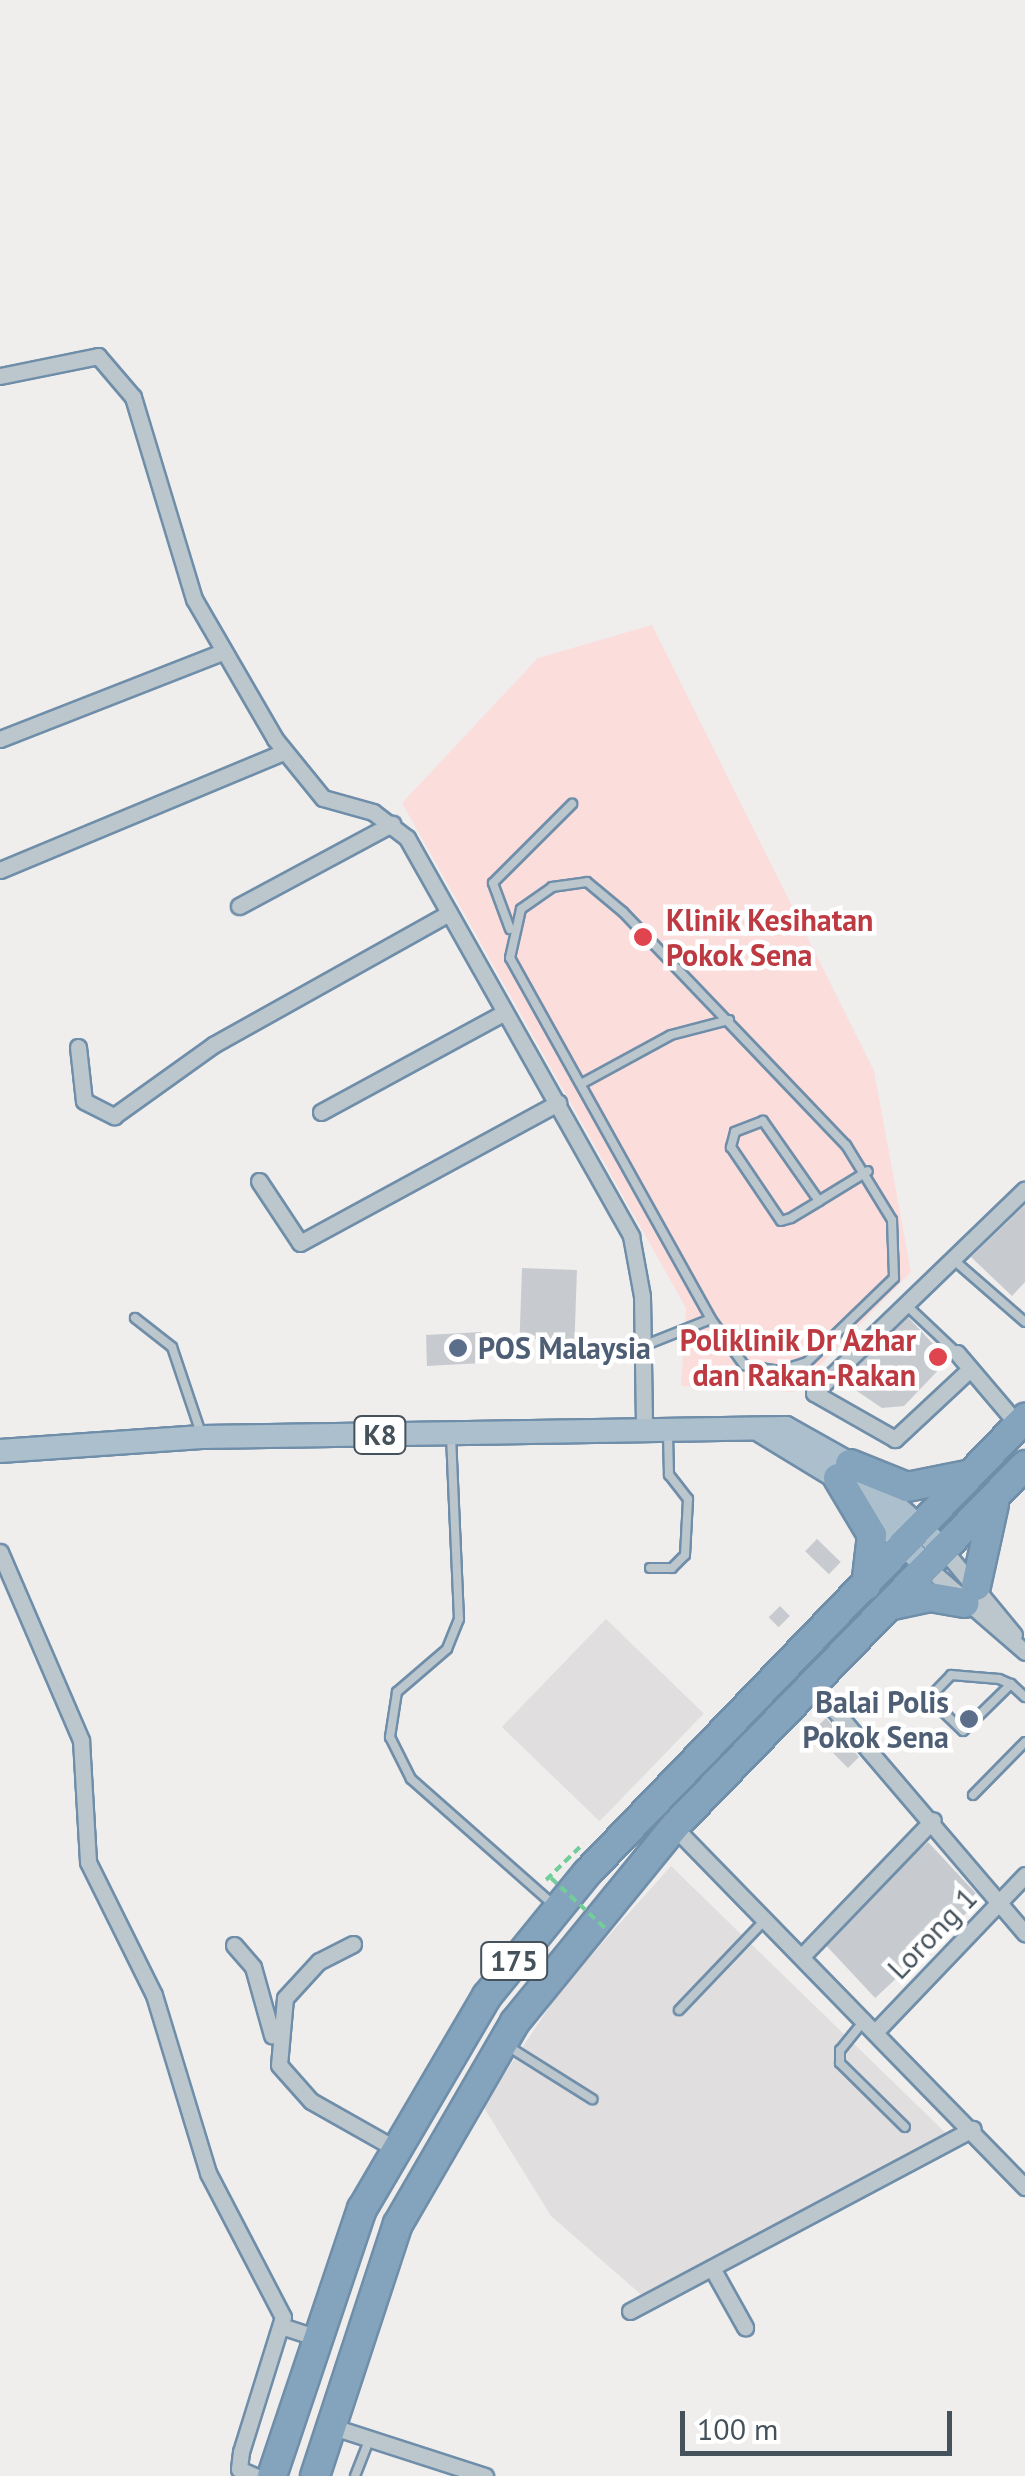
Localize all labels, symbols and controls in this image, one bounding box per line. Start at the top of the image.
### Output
place label: Klinik Kesihatan Pokok Sena [666,902,874,972]
marker: Klinik Kesihatan Pokok Sena [630,924,656,950]
place label: Poliklinik Dr Azhar dan Rakan-Rakan [678,1322,916,1392]
place label: POS Malaysia [478,1330,651,1366]
marker: POS Malaysia [447,1337,469,1359]
marker: Poliklinik Dr Azhar dan Rakan-Rakan [925,1344,951,1370]
road number: K8 [352,1412,408,1458]
place label: Balai Polis Pokok Sena [802,1684,949,1754]
marker: Balai Polis Pokok Sena [958,1708,980,1730]
street label: Lorong 1 [880,1880,984,1986]
road number: 175 [479,1938,549,1984]
scale bar [685,2391,958,2453]
text: 100 m [697,2409,778,2448]

